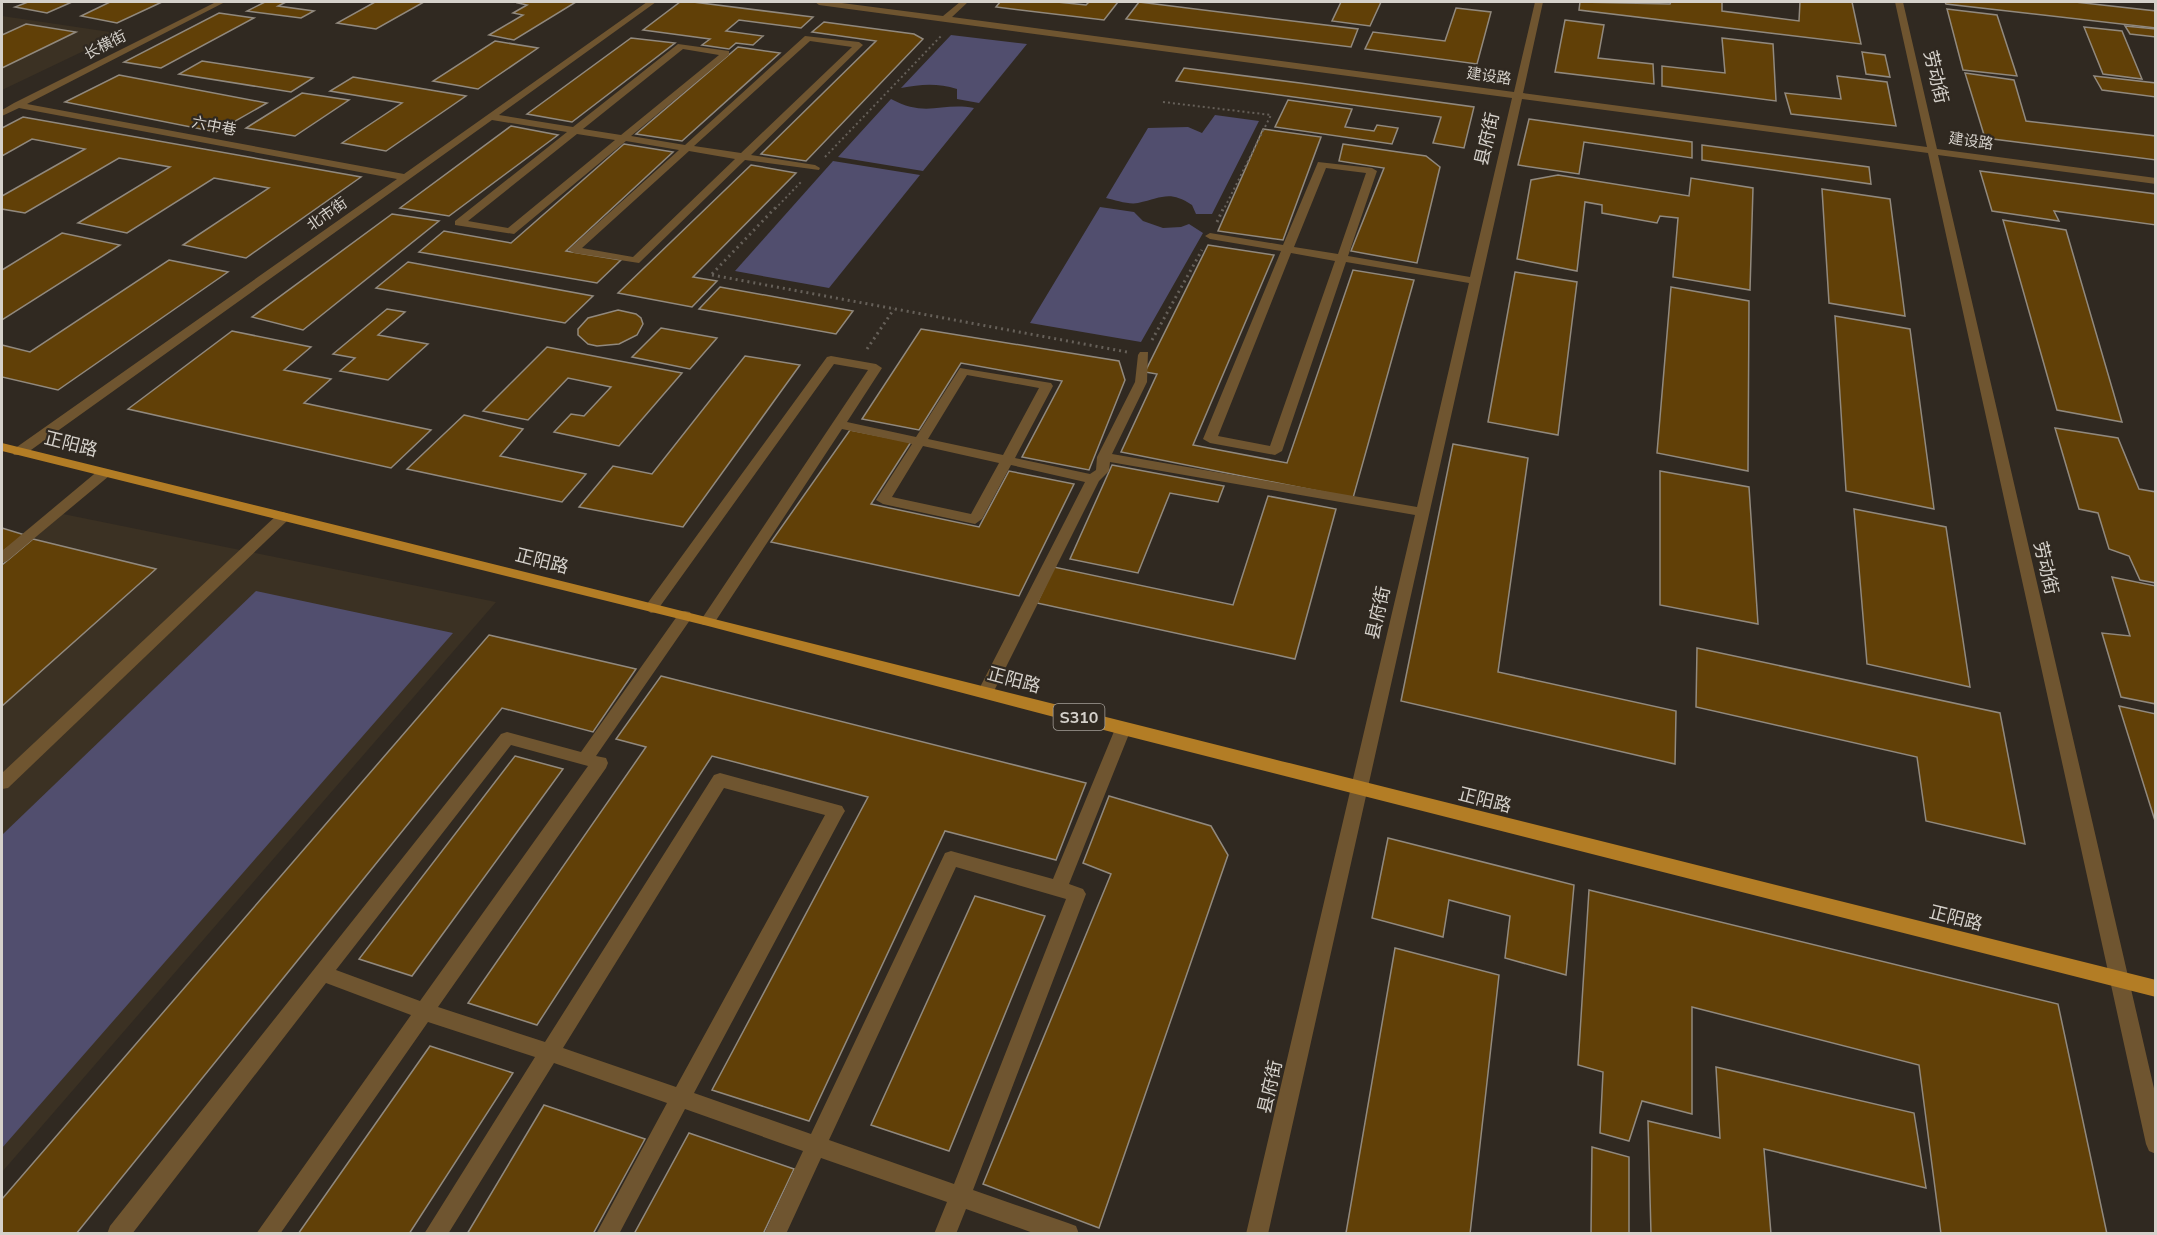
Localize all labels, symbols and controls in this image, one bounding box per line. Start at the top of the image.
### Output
street label: 长横街 [80,26,130,64]
street label: 劳动街 [1918,48,1954,106]
street label: 建设路 [1465,63,1513,89]
street label: 县府街 [1469,110,1505,168]
street label: 六中巷 [190,112,238,140]
street label: 建设路 [1947,128,1995,154]
street label: 北市街 [303,193,351,235]
street label: 正阳路 [42,426,100,462]
street label: 劳动街 [2028,539,2064,597]
street label: 正阳路 [513,543,571,579]
street label: 县府街 [1360,584,1396,642]
street label: 正阳路 [985,661,1043,699]
road number: S310 [1054,704,1104,730]
street label: 正阳路 [1456,782,1514,818]
street label: 正阳路 [1927,900,1985,936]
street label: 县府街 [1252,1058,1288,1116]

